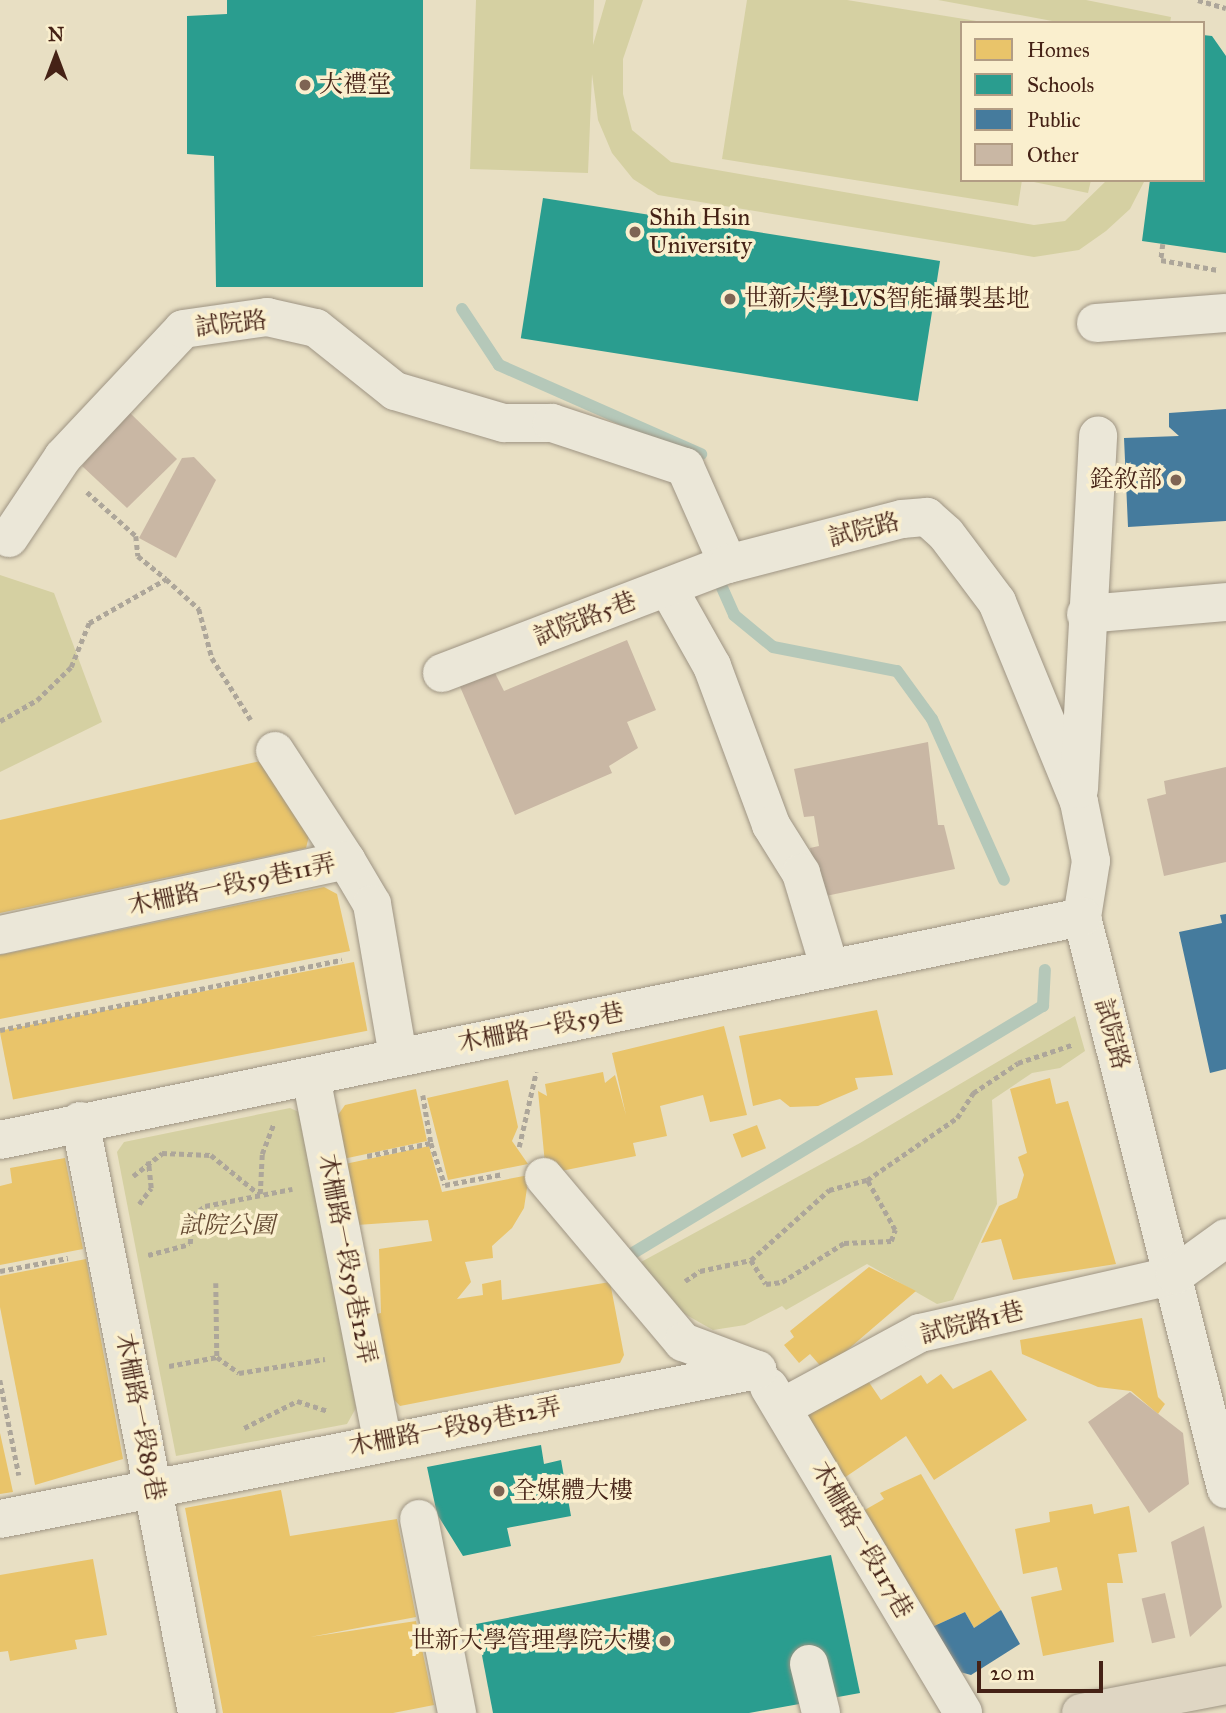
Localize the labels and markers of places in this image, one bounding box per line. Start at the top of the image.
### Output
place label: 大禮堂 [319,71,391,99]
marker: 大禮堂 [297,77,313,93]
place label: Shih Hsin University [649,204,752,260]
marker: Shih Hsin University [627,224,643,240]
place label: 世新大學LVS智能攝製基地 [744,285,1030,313]
marker: 世新大學LVS智能攝製基地 [722,291,738,307]
place label: 銓敘部 [1090,466,1162,494]
marker: 銓敘部 [1168,472,1184,488]
place label: 全媒體大樓 [513,1477,633,1505]
marker: 全媒體大樓 [491,1483,507,1499]
place label: 世新大學管理學院大樓 [411,1627,651,1655]
marker: 世新大學管理學院大樓 [657,1633,673,1649]

